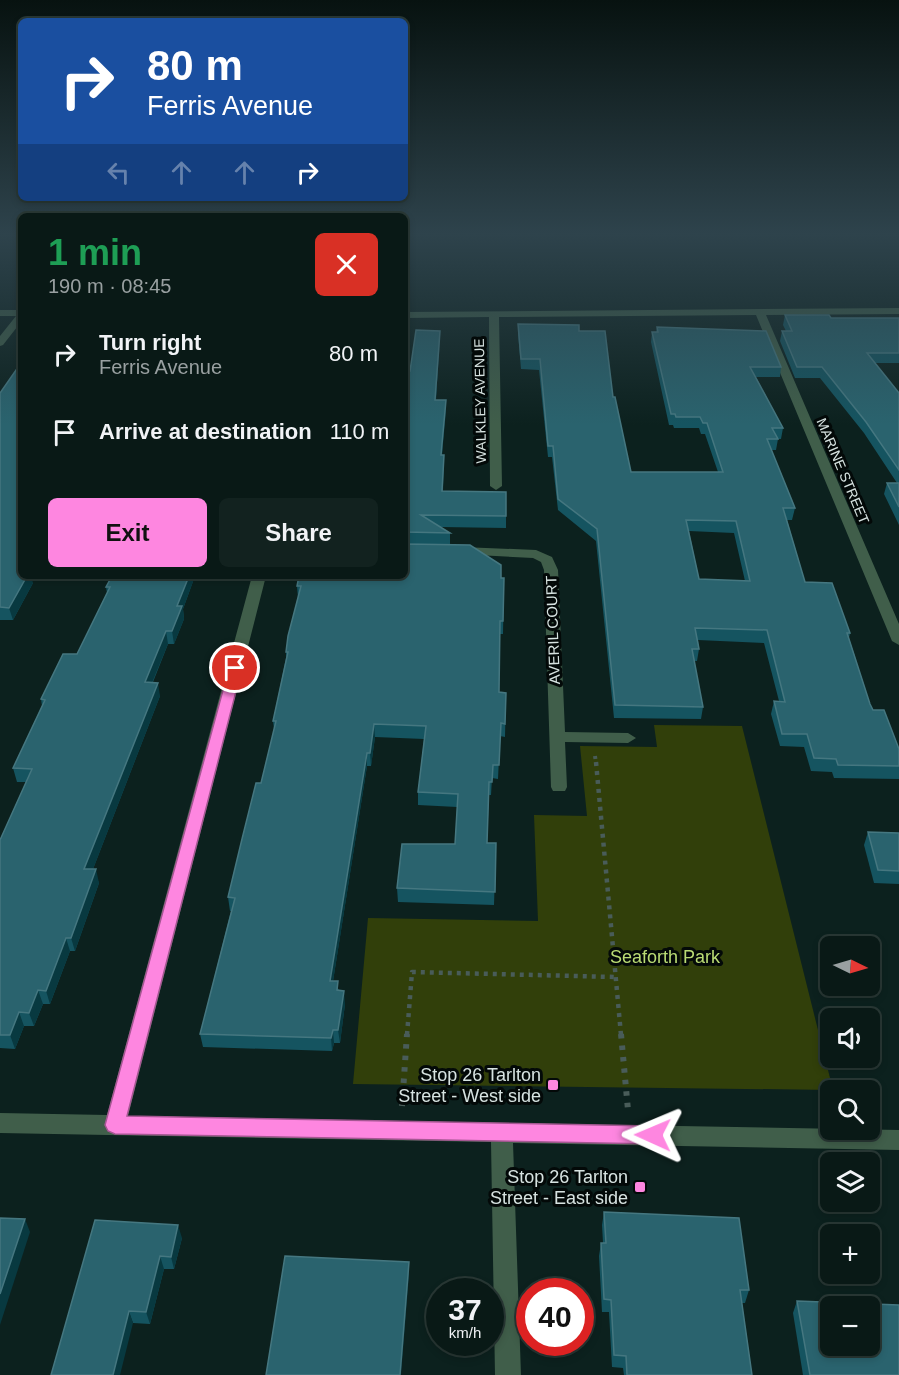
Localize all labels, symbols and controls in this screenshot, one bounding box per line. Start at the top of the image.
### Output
icon: right [48,42,126,120]
text: 80 m [147,42,243,89]
text: Ferris Avenue [147,91,313,121]
icon: left [102,156,135,189]
icon: ahead [165,156,198,189]
icon: ahead [228,156,261,189]
icon: right [291,156,324,189]
text: 1 min [48,232,142,273]
button: close [315,233,378,296]
text: 190 m · 08:45 [48,275,171,297]
text: Turn right [99,330,201,355]
icon: right [48,338,81,371]
street label: WALKLEY AVENUE [471,338,489,464]
text: 80 m [329,341,378,366]
text: Ferris Avenue [99,356,222,378]
icon: arrive [48,416,81,449]
street label: MARINE STREET [813,416,873,527]
text: Arrive at destination [99,419,312,444]
text: 110 m [330,419,389,444]
button: Exit [48,498,207,567]
button: Share [219,498,378,567]
street label: AVERIL COURT [542,575,563,685]
pin [209,642,260,693]
icon: arrive [218,651,251,684]
north arrow [820,936,880,996]
map controls [820,936,880,1356]
park label: Seaforth Park [610,947,721,967]
button: sound [820,1008,880,1068]
place label: Stop 26 Tarlton Street - West side [398,1065,541,1106]
marker: Stop 26 Tarlton Street - West side [546,1078,560,1092]
button: search [820,1080,880,1140]
position arrow [621,1103,685,1167]
button: layers [820,1152,880,1212]
place label: Stop 26 Tarlton Street - East side [490,1167,628,1208]
marker: Stop 26 Tarlton Street - East side [633,1180,647,1194]
button: + [820,1224,880,1284]
speed limit sign: 40 [516,1278,594,1356]
text: 37 [448,1293,482,1326]
button: − [820,1296,880,1356]
text: km/h [449,1324,481,1341]

